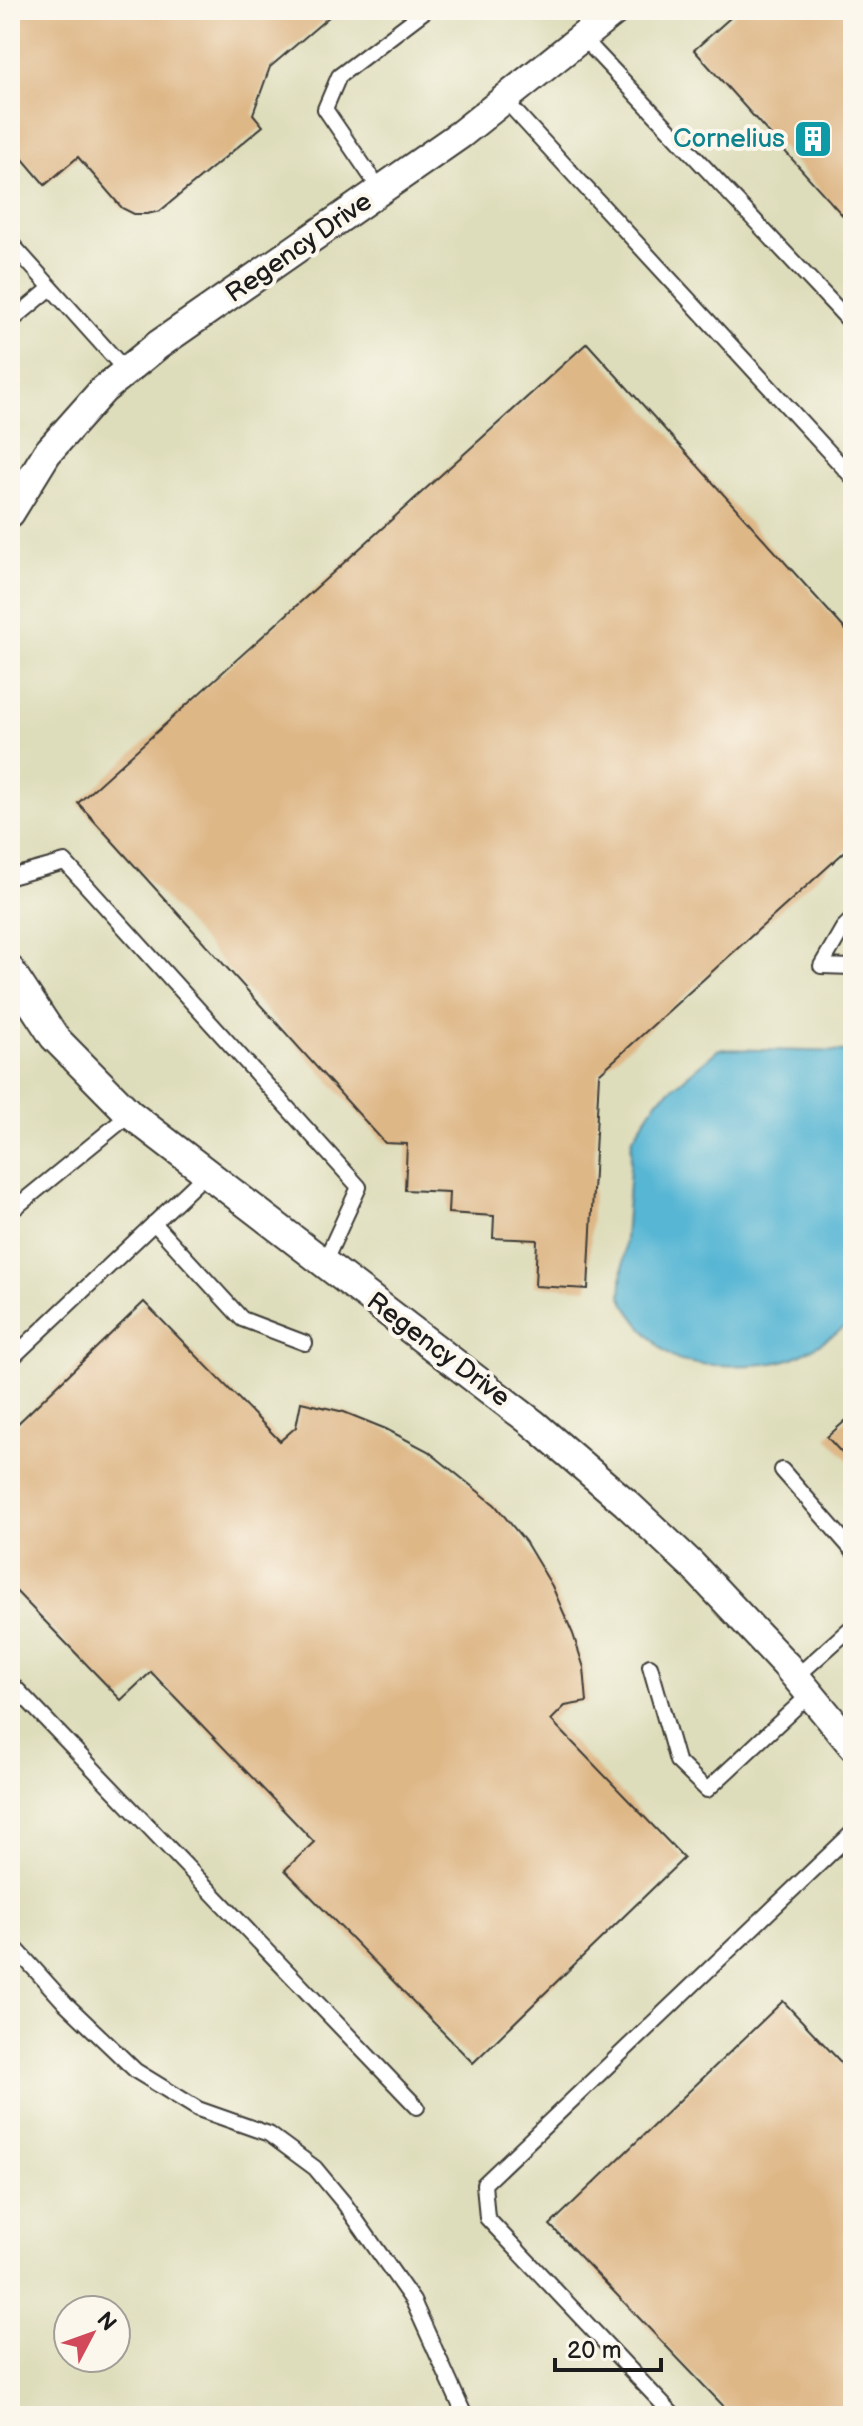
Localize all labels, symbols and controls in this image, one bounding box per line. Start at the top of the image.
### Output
building icon: Cornelius [792,118,834,160]
place label: Cornelius [673,124,785,155]
street label: Regency Drive [220,186,378,310]
street label: Regency Drive [360,1286,516,1414]
north arrow [52,2294,132,2374]
text: N [90,2307,122,2337]
scale bar [555,2322,661,2372]
text: 20 m [567,2336,622,2365]

